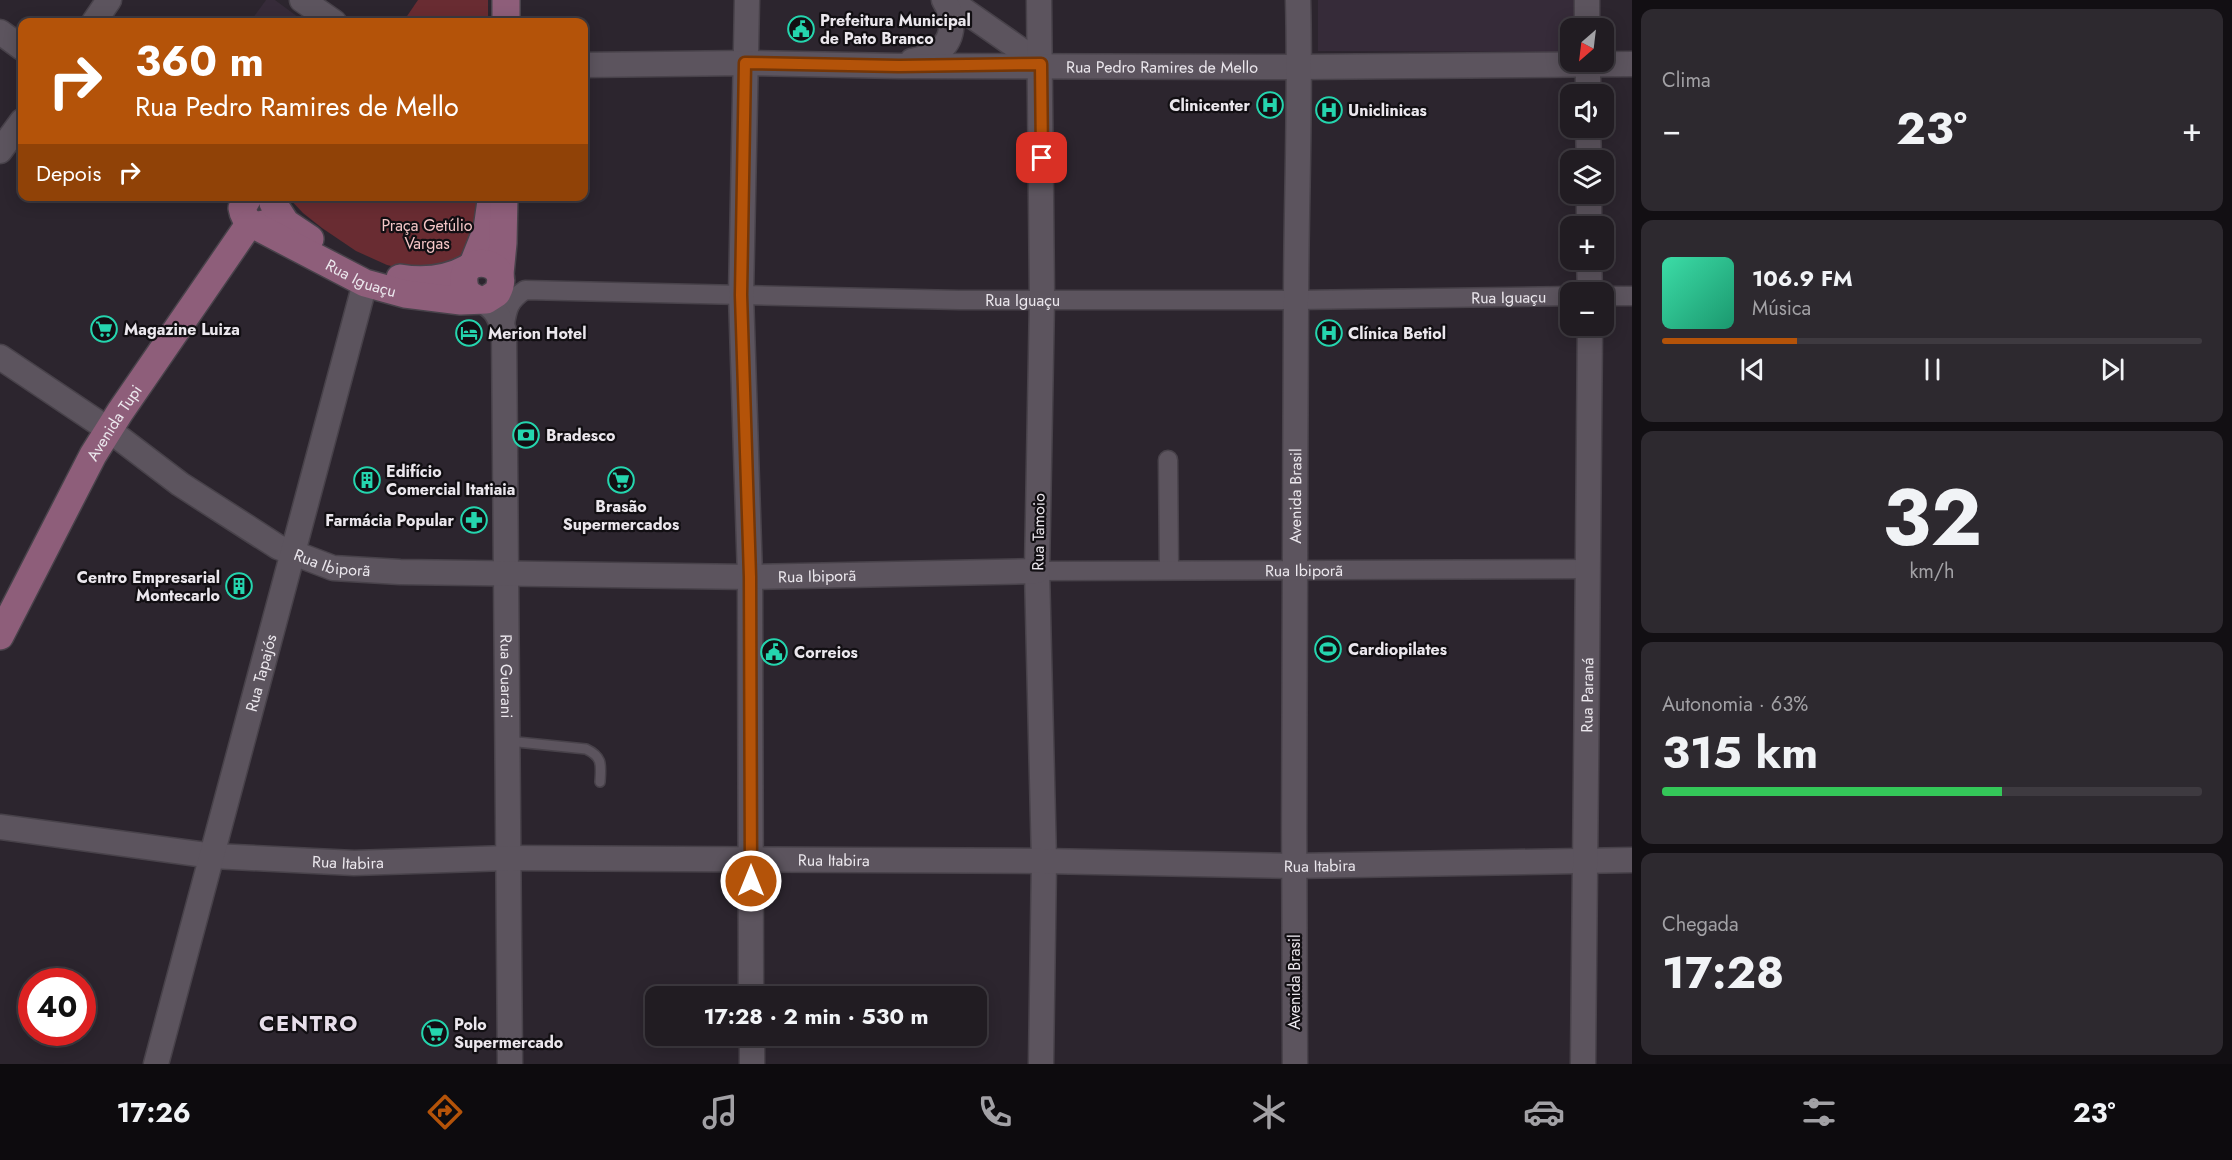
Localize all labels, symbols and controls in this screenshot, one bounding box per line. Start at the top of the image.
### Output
place label: Prefeitura Municipal de Pato Branco [820,9,971,50]
public building icon: Prefeitura Municipal de Pato Branco [786,14,816,44]
north arrow [1560,18,1614,72]
map controls [1560,18,1614,336]
text: 360 m [135,31,264,92]
icon: right [36,42,114,120]
street label: Rua Pedro Ramires de Mello [1066,55,1258,79]
text: Clima [1662,66,1711,95]
button: sound [1560,84,1614,138]
text: Rua Pedro Ramires de Mello [135,87,459,126]
hospital icon: Clinicenter [1255,90,1285,120]
place label: Clinicenter [1169,94,1250,117]
hospital icon: Uniclinicas [1314,95,1344,125]
text: 23° [1896,96,1967,161]
place label: Uniclinicas [1348,99,1427,122]
text: − [1662,106,1681,153]
text: + [2182,106,2202,153]
pin [1016,132,1067,183]
icon: arrive [1025,141,1058,174]
button: layers [1560,150,1614,204]
icon: right [113,156,146,189]
text: Depois [36,157,101,189]
park label: Praça Getúlio Vargas [381,214,473,255]
button: + [1560,216,1614,270]
street label: Rua Iguaçu [321,253,399,303]
text: 106.9 FM [1752,262,1853,294]
button: − [1560,282,1614,336]
street label: Rua Iguaçu [1471,285,1546,309]
street label: Rua Iguaçu [985,289,1060,312]
text: Música [1752,294,1811,323]
supermarket icon: Magazine Luiza [89,314,119,344]
place label: Magazine Luiza [124,318,240,341]
hotel icon: Merion Hotel [454,318,484,348]
hospital icon: Clínica Betiol [1314,318,1344,348]
place label: Merion Hotel [488,322,586,345]
place label: Clínica Betiol [1348,322,1446,345]
icon: previous [1736,353,1769,386]
icon: pause [1916,353,1949,386]
icon: next [2096,353,2129,386]
street label: Avenida Tupi [81,380,148,465]
bank icon: Bradesco [511,420,541,450]
place label: Bradesco [546,424,616,447]
street label: Avenida Brasil [1284,448,1307,544]
place label: Edifício Comercial Itatiaia [386,460,515,501]
text: 32 [1882,462,1982,574]
building icon: Edifício Comercial Itatiaia [352,465,382,495]
supermarket icon: Brasão Supermercados [606,465,636,495]
street label: Rua Tamoio [1026,493,1051,571]
place label: Brasão Supermercados [563,495,679,536]
pharmacy icon: Farmácia Popular [459,505,489,535]
place label: Farmácia Popular [325,509,454,532]
street label: Rua Ibiporã [291,543,371,582]
text: km/h [1909,557,1955,586]
street label: Rua Ibiporã [1265,559,1343,582]
street label: Rua Ibiporã [778,564,856,588]
place label: Centro Empresarial Montecarlo [77,566,220,607]
building icon: Centro Empresarial Montecarlo [224,571,254,601]
street label: Rua Tapajós [240,632,283,714]
street label: Rua Guarani [494,634,518,718]
sports icon: Cardiopilates [1313,634,1343,664]
public building icon: Correios [759,637,789,667]
place label: Cardiopilates [1348,638,1447,661]
place label: Correios [794,641,858,664]
street label: Rua Paraná [1575,657,1599,733]
text: Autonomia · 63% [1662,690,1808,719]
text: 315 km [1662,720,1818,785]
position arrow [719,849,783,913]
street label: Rua Itabira [798,849,870,872]
street label: Rua Itabira [311,850,384,875]
street label: Rua Itabira [1284,854,1356,878]
text: Chegada [1662,910,1739,939]
street label: Avenida Brasil [1283,934,1306,1030]
text: 17:28 [1662,940,1784,1005]
speed limit sign: 40 [18,968,96,1046]
text: 17:28 · 2 min · 530 m [703,1000,929,1032]
district label: CENTRO [259,1007,359,1039]
place label: Polo Supermercado [454,1013,563,1054]
supermarket icon: Polo Supermercado [420,1018,450,1048]
icon: directions [424,1091,466,1133]
icon: music [699,1091,741,1133]
icon: phone [974,1091,1016,1133]
icon: climate [1248,1091,1290,1133]
icon: car [1523,1091,1565,1133]
icon: filters [1798,1091,1840,1133]
text: 17:26 [116,1093,191,1132]
text: 23° [2073,1093,2116,1132]

